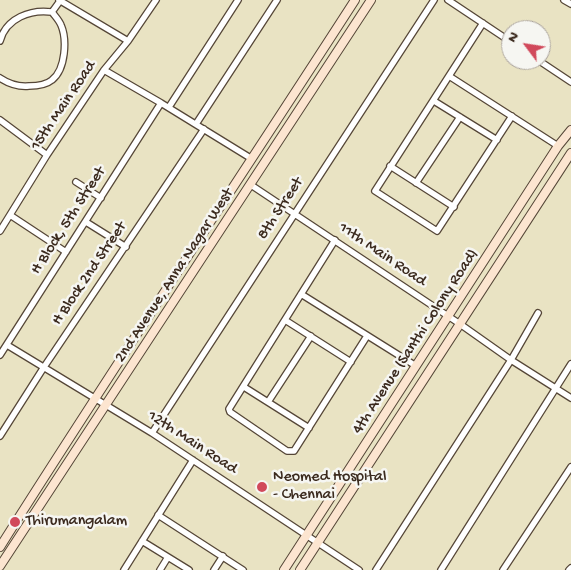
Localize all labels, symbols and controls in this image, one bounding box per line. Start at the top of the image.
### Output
north arrow [501,20,551,70]
text: N [504,29,523,46]
street label: 15th Main Road [27,58,101,154]
street label: H Block, 5th Street [27,164,111,278]
street label: 8th Street [254,174,308,244]
street label: 2nd Avenue, Anna Nagar West [111,185,239,367]
street label: H Block 2nd Street [48,219,132,329]
street label: 11th Main Road [335,219,429,291]
street label: 4th Avenue (Santhi Colony Road) [349,246,483,438]
street label: 12th Main Road [144,407,240,479]
place label: Neomed Hospital - Chennai [273,468,386,506]
marker: Neomed Hospital - Chennai [255,480,269,494]
place label: Thirumangalam [26,512,127,532]
marker: Thirumangalam [8,515,22,529]

